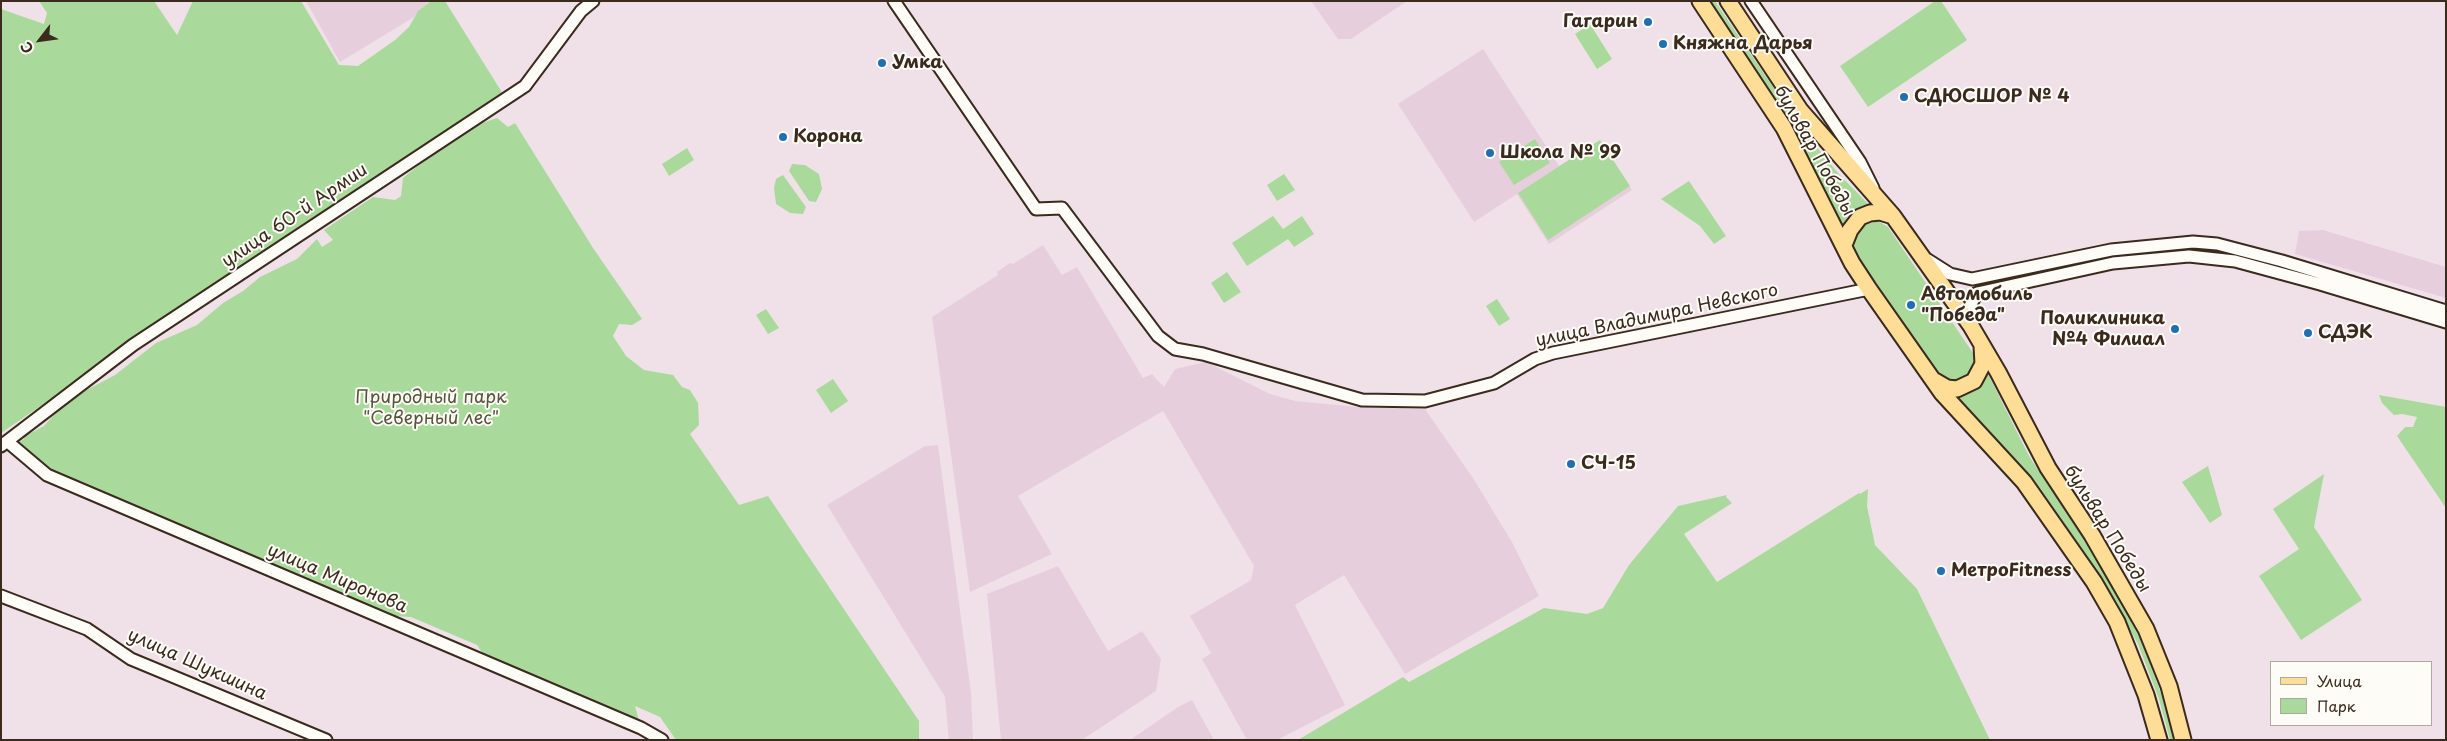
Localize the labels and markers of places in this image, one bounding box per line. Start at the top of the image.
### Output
place label: Гагарин [1563,11,1638,33]
marker: Гагарин [1642,16,1654,28]
place label: Княжна Дарья [1673,33,1813,55]
marker: Княжна Дарья [1657,38,1669,50]
place label: Умка [892,52,943,74]
marker: Умка [876,57,888,69]
place label: СДЮСШОР № 4 [1914,86,2070,108]
marker: СДЮСШОР № 4 [1898,91,1910,103]
place label: Корона [793,126,863,148]
marker: Корона [777,131,789,143]
place label: Школа № 99 [1500,142,1621,164]
marker: Школа № 99 [1484,147,1496,159]
place label: Автомобиль "Победа" [1921,284,2033,326]
marker: Автомобиль "Победа" [1905,299,1917,311]
place label: Поликлиника №4 Филиал [2040,308,2165,350]
place label: СДЭК [2318,322,2372,344]
marker: Поликлиника №4 Филиал [2169,323,2181,335]
marker: СДЭК [2302,327,2314,339]
place label: СЧ-15 [1581,453,1636,475]
marker: СЧ-15 [1565,458,1577,470]
place label: МетроFitness [1951,560,2071,582]
marker: МетроFitness [1935,565,1947,577]

